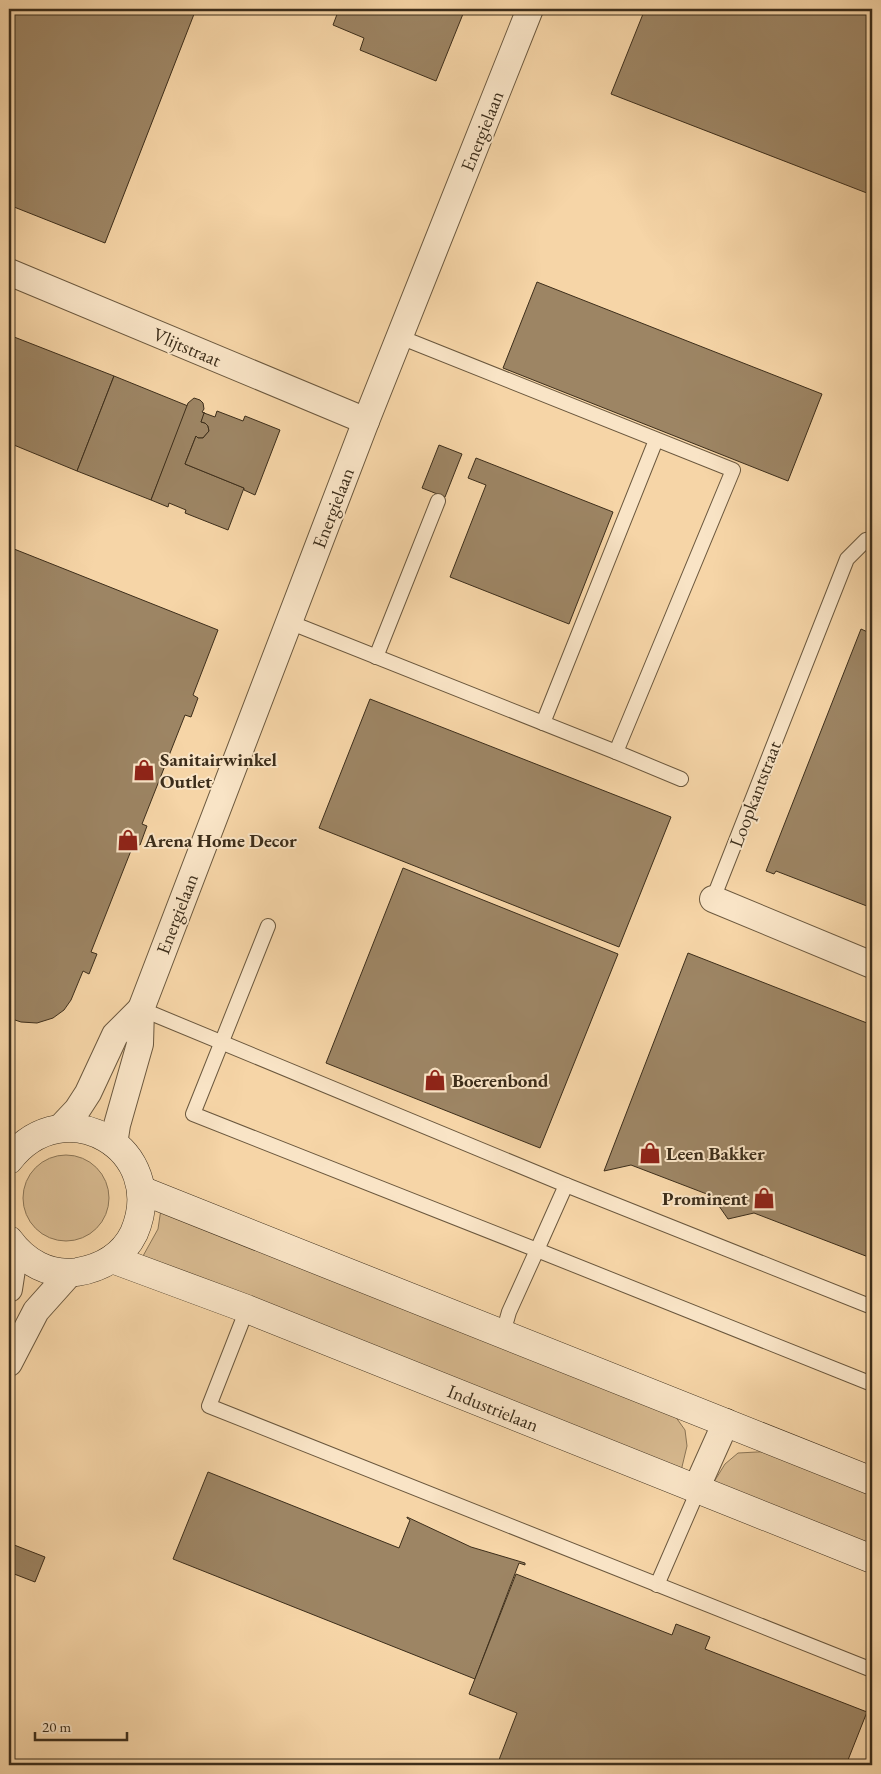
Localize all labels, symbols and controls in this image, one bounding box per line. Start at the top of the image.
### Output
street label: Energielaan [455,87,509,175]
street label: Vlijtstraat [149,321,225,373]
street label: Energielaan [306,464,360,552]
street label: Loopkantstraat [723,737,787,851]
place label: Sanitairwinkel Outlet [160,747,278,794]
shop icon: Sanitairwinkel Outlet [131,757,157,783]
shop icon: Arena Home Decor [115,827,141,853]
place label: Arena Home Decor [143,828,297,853]
street label: Energielaan [150,870,204,958]
shop icon: Boerenbond [422,1067,448,1093]
place label: Boerenbond [452,1068,549,1093]
shop icon: Leen Bakker [637,1140,663,1166]
place label: Leen Bakker [666,1141,765,1166]
shop icon: Prominent [751,1185,777,1211]
place label: Prominent [662,1186,748,1211]
street label: Industrielaan [444,1378,542,1438]
scale bar [35,1709,128,1741]
text: 20 m [42,1717,71,1736]

